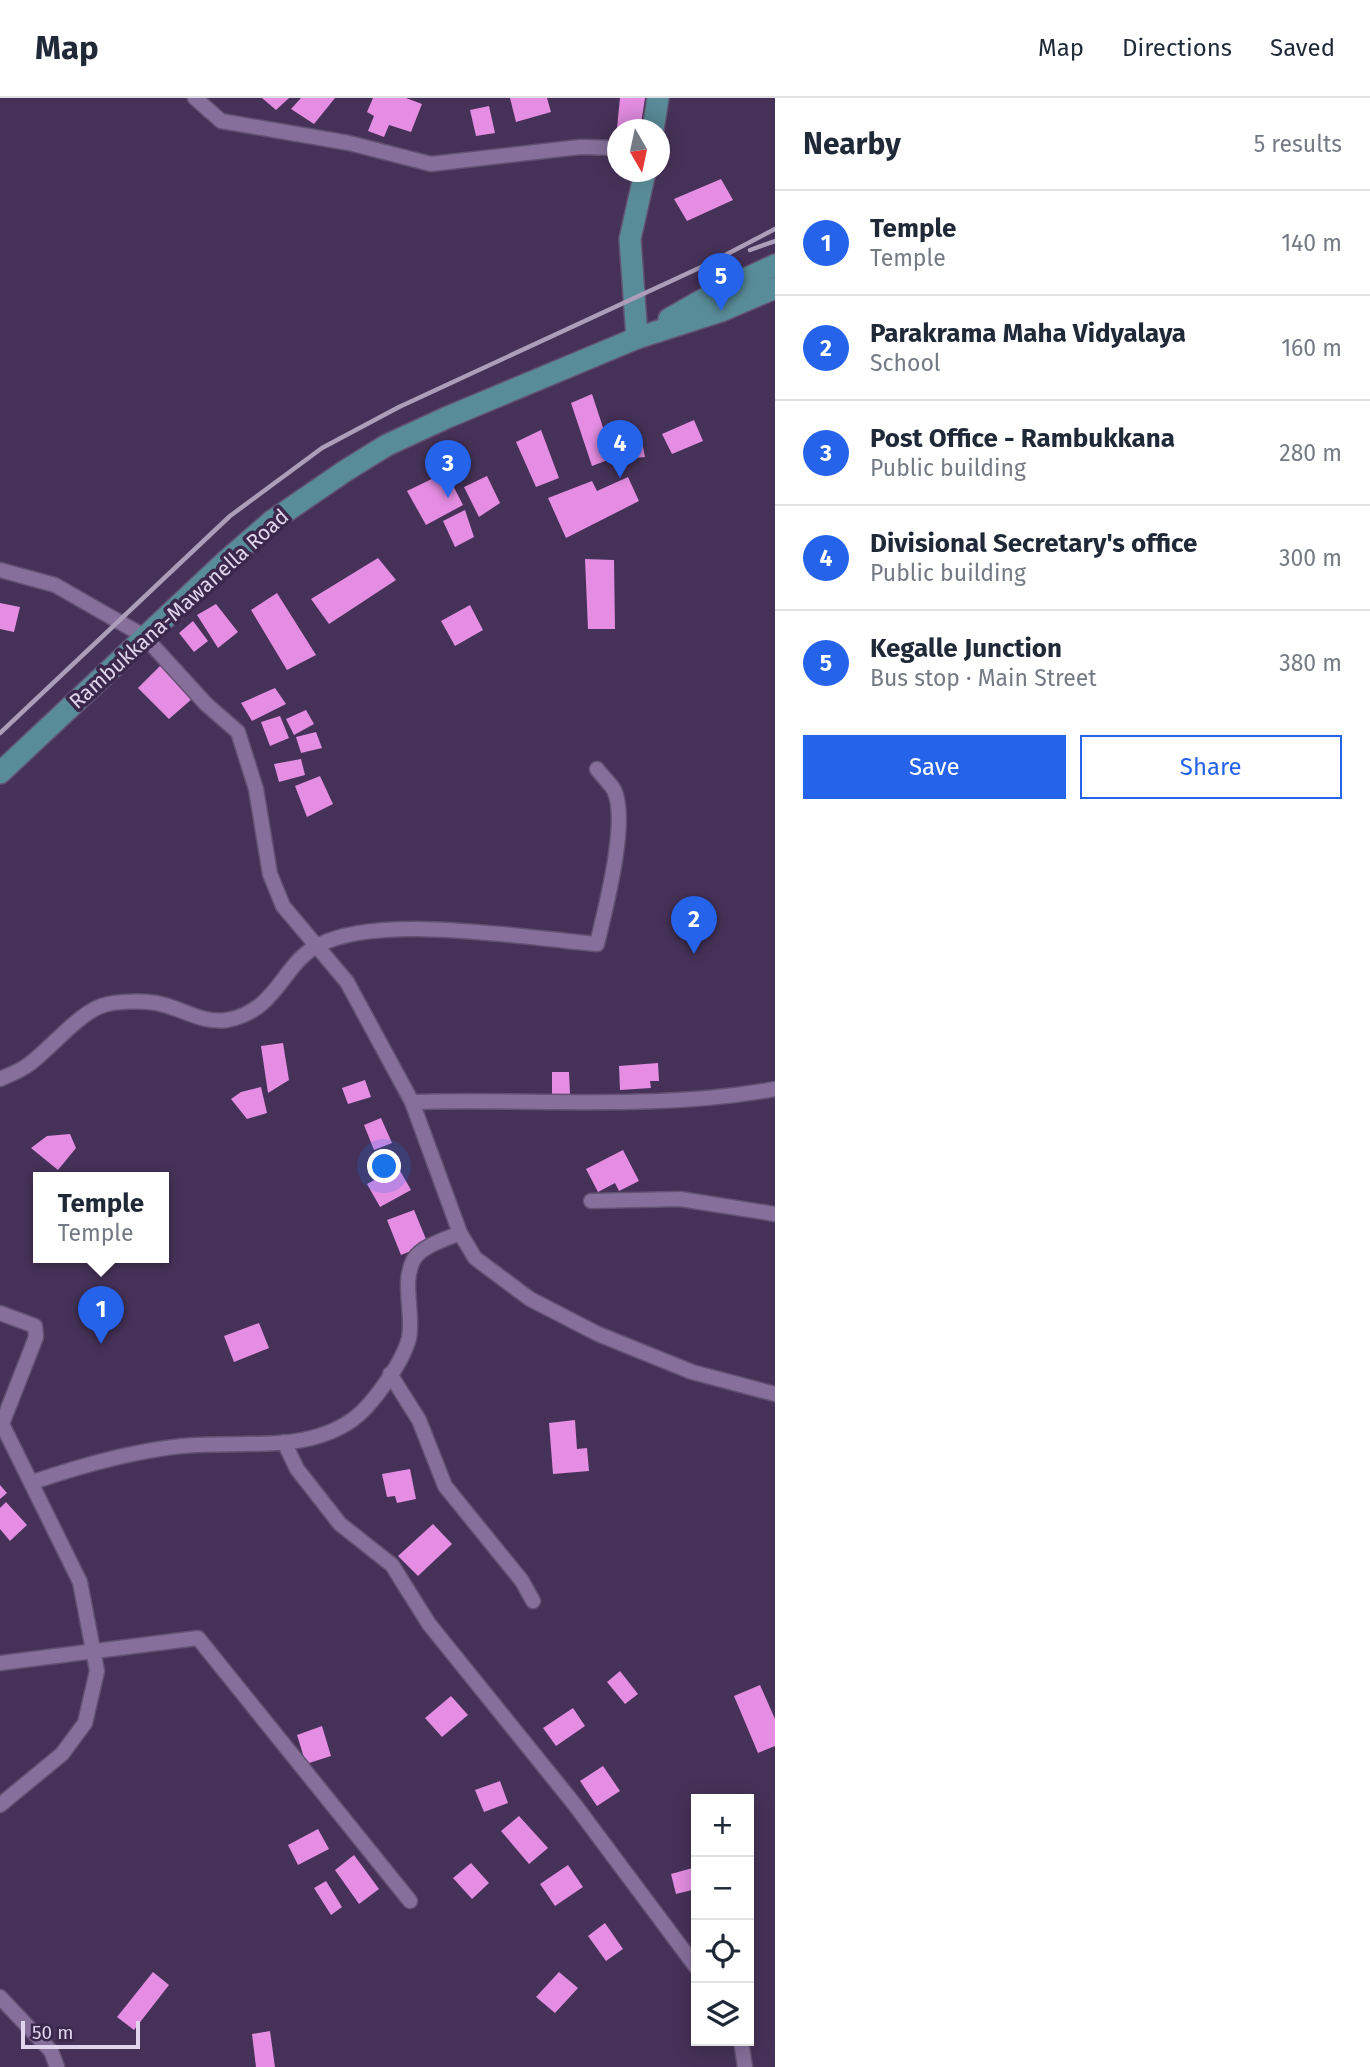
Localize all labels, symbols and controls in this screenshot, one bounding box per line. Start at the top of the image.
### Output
text: Map [35,28,99,68]
text: Map [1038,34,1084,62]
text: Directions [1122,34,1232,62]
text: Saved [1270,34,1335,62]
north arrow [607,119,670,182]
text: Nearby [803,126,901,162]
text: 5 results [1254,130,1342,158]
text: Temple [870,213,956,244]
text: 1 [821,229,831,257]
text: 140 m [1281,229,1342,257]
text: Temple [870,244,946,272]
pin: 5 [698,253,744,311]
text: Parakrama Maha Vidyalaya [870,318,1186,349]
text: 2 [820,334,832,362]
text: 160 m [1281,334,1342,362]
text: School [870,349,941,377]
pin: 4 [597,420,643,478]
text: Post Office - Rambukkana [870,423,1175,454]
text: 3 [820,439,832,467]
text: 280 m [1279,439,1342,467]
pin: 3 [425,440,471,498]
text: Public building [870,454,1026,482]
street label: Rambukkana-Mawanella Road [64,503,294,715]
text: Divisional Secretary's office [870,528,1197,559]
text: 4 [820,544,833,572]
text: 300 m [1279,544,1342,572]
text: Public building [870,559,1026,587]
text: Kegalle Junction [870,633,1062,664]
text: 5 [820,649,832,677]
text: 380 m [1279,649,1342,677]
text: Bus stop · Main Street [870,664,1097,692]
button: Save [803,735,1066,799]
button: Share [1080,735,1342,799]
pin: 2 [671,896,717,954]
your location [367,1149,401,1183]
popup [33,1172,169,1263]
text: Temple [58,1188,144,1219]
text: Temple [58,1219,134,1247]
pin: 1 [78,1286,124,1344]
map controls [691,1794,754,2046]
button: + [691,1794,754,1857]
button: − [691,1857,754,1920]
button: locate [691,1920,754,1983]
button: layers [691,1983,754,2046]
scale bar [21,2018,140,2050]
text: 50 m [32,2021,73,2044]

